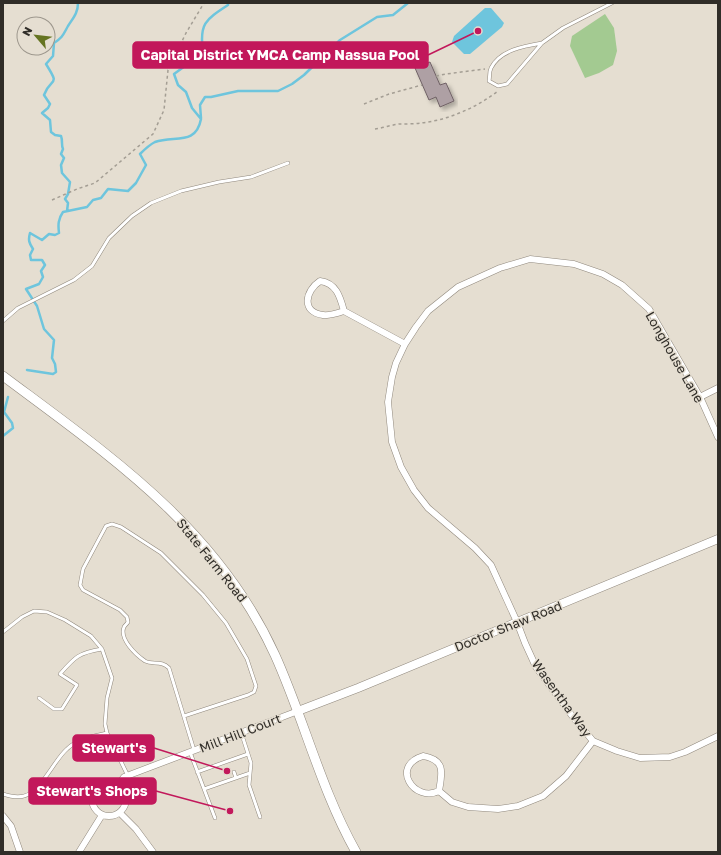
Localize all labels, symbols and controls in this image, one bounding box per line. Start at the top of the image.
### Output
north arrow [16,16,56,56]
text: N [19,24,34,38]
callout: Capital District YMCA Camp Nassua Pool [133,42,428,68]
text: Capital District YMCA Camp Nassua Pool [141,46,420,63]
street label: Longhouse Lane [642,308,708,406]
street label: State Farm Road [173,515,251,605]
street label: Doctor Shaw Road [452,597,564,655]
street label: Wasentha Way [529,656,596,740]
street label: Mill Hill Court [197,710,283,756]
callout: Stewart's [73,735,154,761]
text: Stewart's [81,739,147,756]
callout: Stewart's Shops [29,778,156,804]
text: Stewart's Shops [36,782,148,799]

